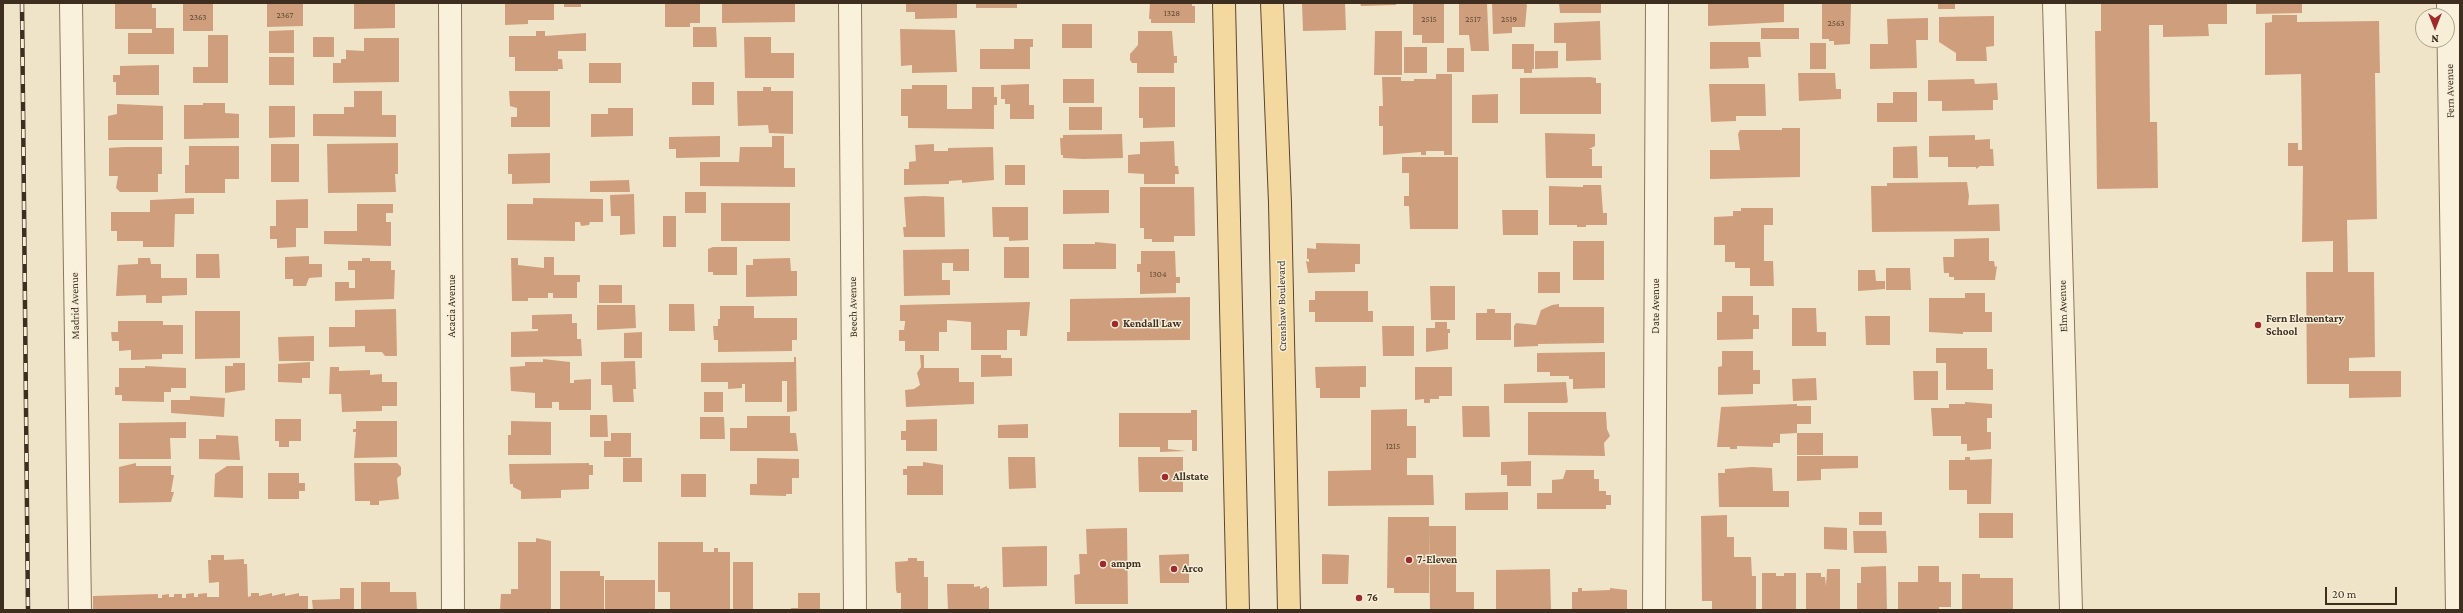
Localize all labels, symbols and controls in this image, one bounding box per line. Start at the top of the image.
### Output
house number: 1328 [1164,8,1180,18]
north arrow [2415,8,2455,48]
house number: 2367 [277,10,293,20]
house number: 2363 [189,12,207,22]
house number: 2515 [1421,14,1437,24]
house number: 2517 [1465,14,1481,24]
house number: 2519 [1501,14,1517,24]
house number: 2563 [1827,18,1845,28]
text: N [2431,33,2439,45]
street label: Fern Avenue [2443,64,2457,118]
street label: Crenshaw Boulevard [1275,260,1289,352]
house number: 1304 [1150,269,1166,279]
street label: Madrid Avenue [68,272,82,340]
street label: Acacia Avenue [445,275,459,337]
street label: Beech Avenue [846,277,860,337]
street label: Date Avenue [1649,278,1663,334]
street label: Elm Avenue [2055,280,2071,332]
place label: Fern Elementary School [2266,312,2344,338]
place label: Kendall Law [1123,317,1181,331]
marker: Kendall Law [1110,319,1120,329]
marker: Fern Elementary School [2253,320,2263,330]
house number: 1215 [1386,441,1400,451]
place label: Allstate [1173,470,1209,484]
marker: Allstate [1160,472,1170,482]
place label: 7-Eleven [1417,553,1457,567]
marker: 7-Eleven [1404,555,1414,565]
place label: ampm [1111,557,1141,571]
marker: ampm [1098,559,1108,569]
place label: Arco [1182,562,1203,576]
marker: Arco [1169,564,1179,574]
scale bar [2327,579,2399,605]
text: 20 m [2332,587,2356,601]
place label: 76 [1367,591,1378,605]
marker: 76 [1354,593,1364,603]

